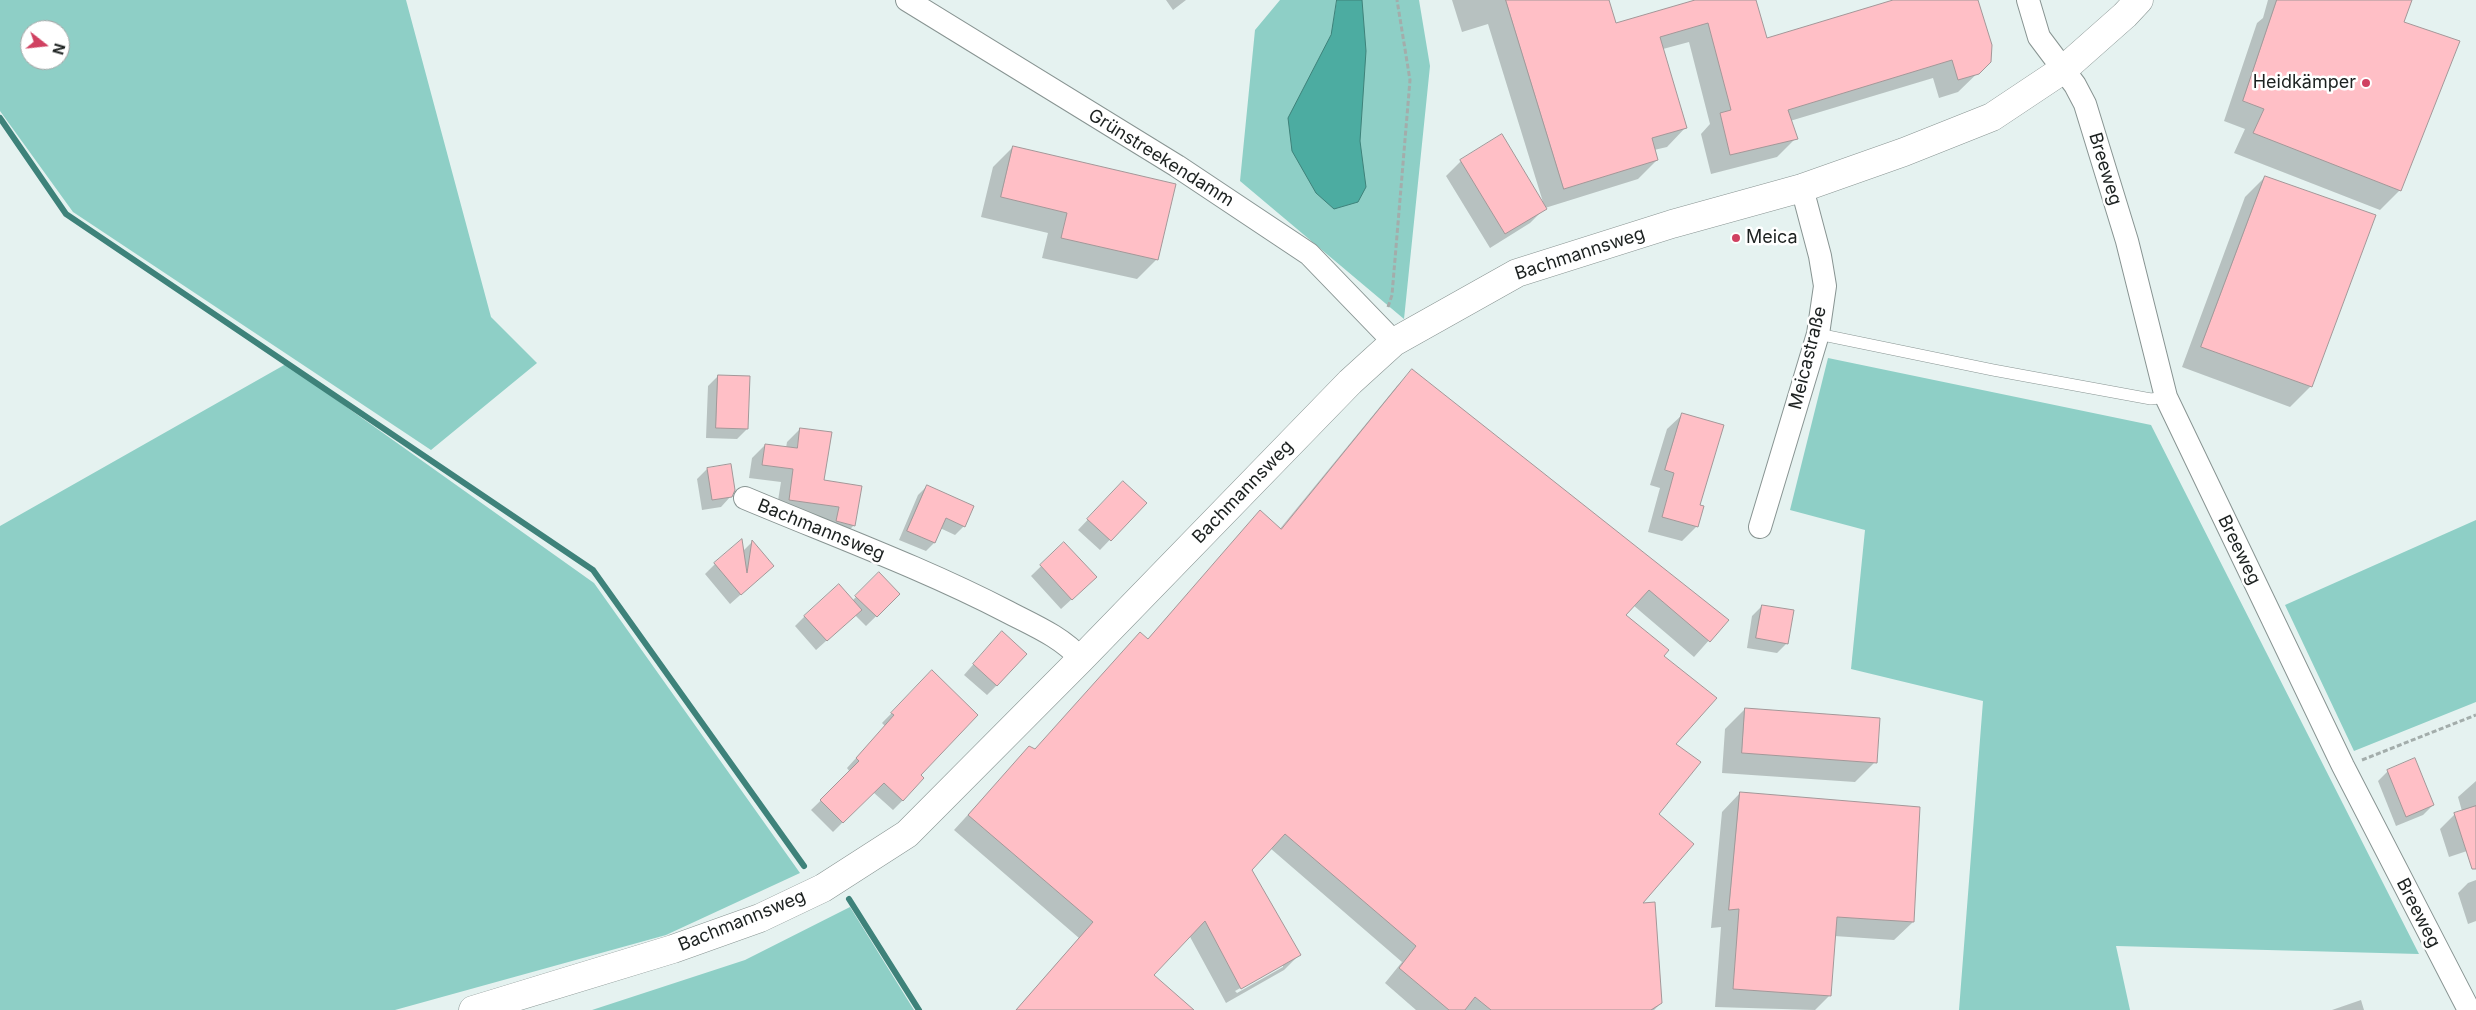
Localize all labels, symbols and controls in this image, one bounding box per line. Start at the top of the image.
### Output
north arrow [20,20,70,70]
text: N [49,42,69,56]
place label: Heidkämper [2253,72,2356,94]
marker: Heidkämper [2360,77,2372,89]
street label: Grünstreekendamm [1084,104,1238,212]
street label: Breeweg [2084,130,2126,208]
street label: Bachmannsweg [1512,223,1648,285]
place label: Meica [1746,227,1798,249]
marker: Meica [1730,232,1742,244]
street label: Meicastraße [1785,304,1831,412]
street label: Bachmannsweg [1188,436,1298,548]
street label: Bachmannsweg [754,495,888,565]
street label: Breeweg [2213,512,2265,588]
street label: Breeweg [2391,875,2445,951]
street label: Bachmannsweg [675,886,809,956]

